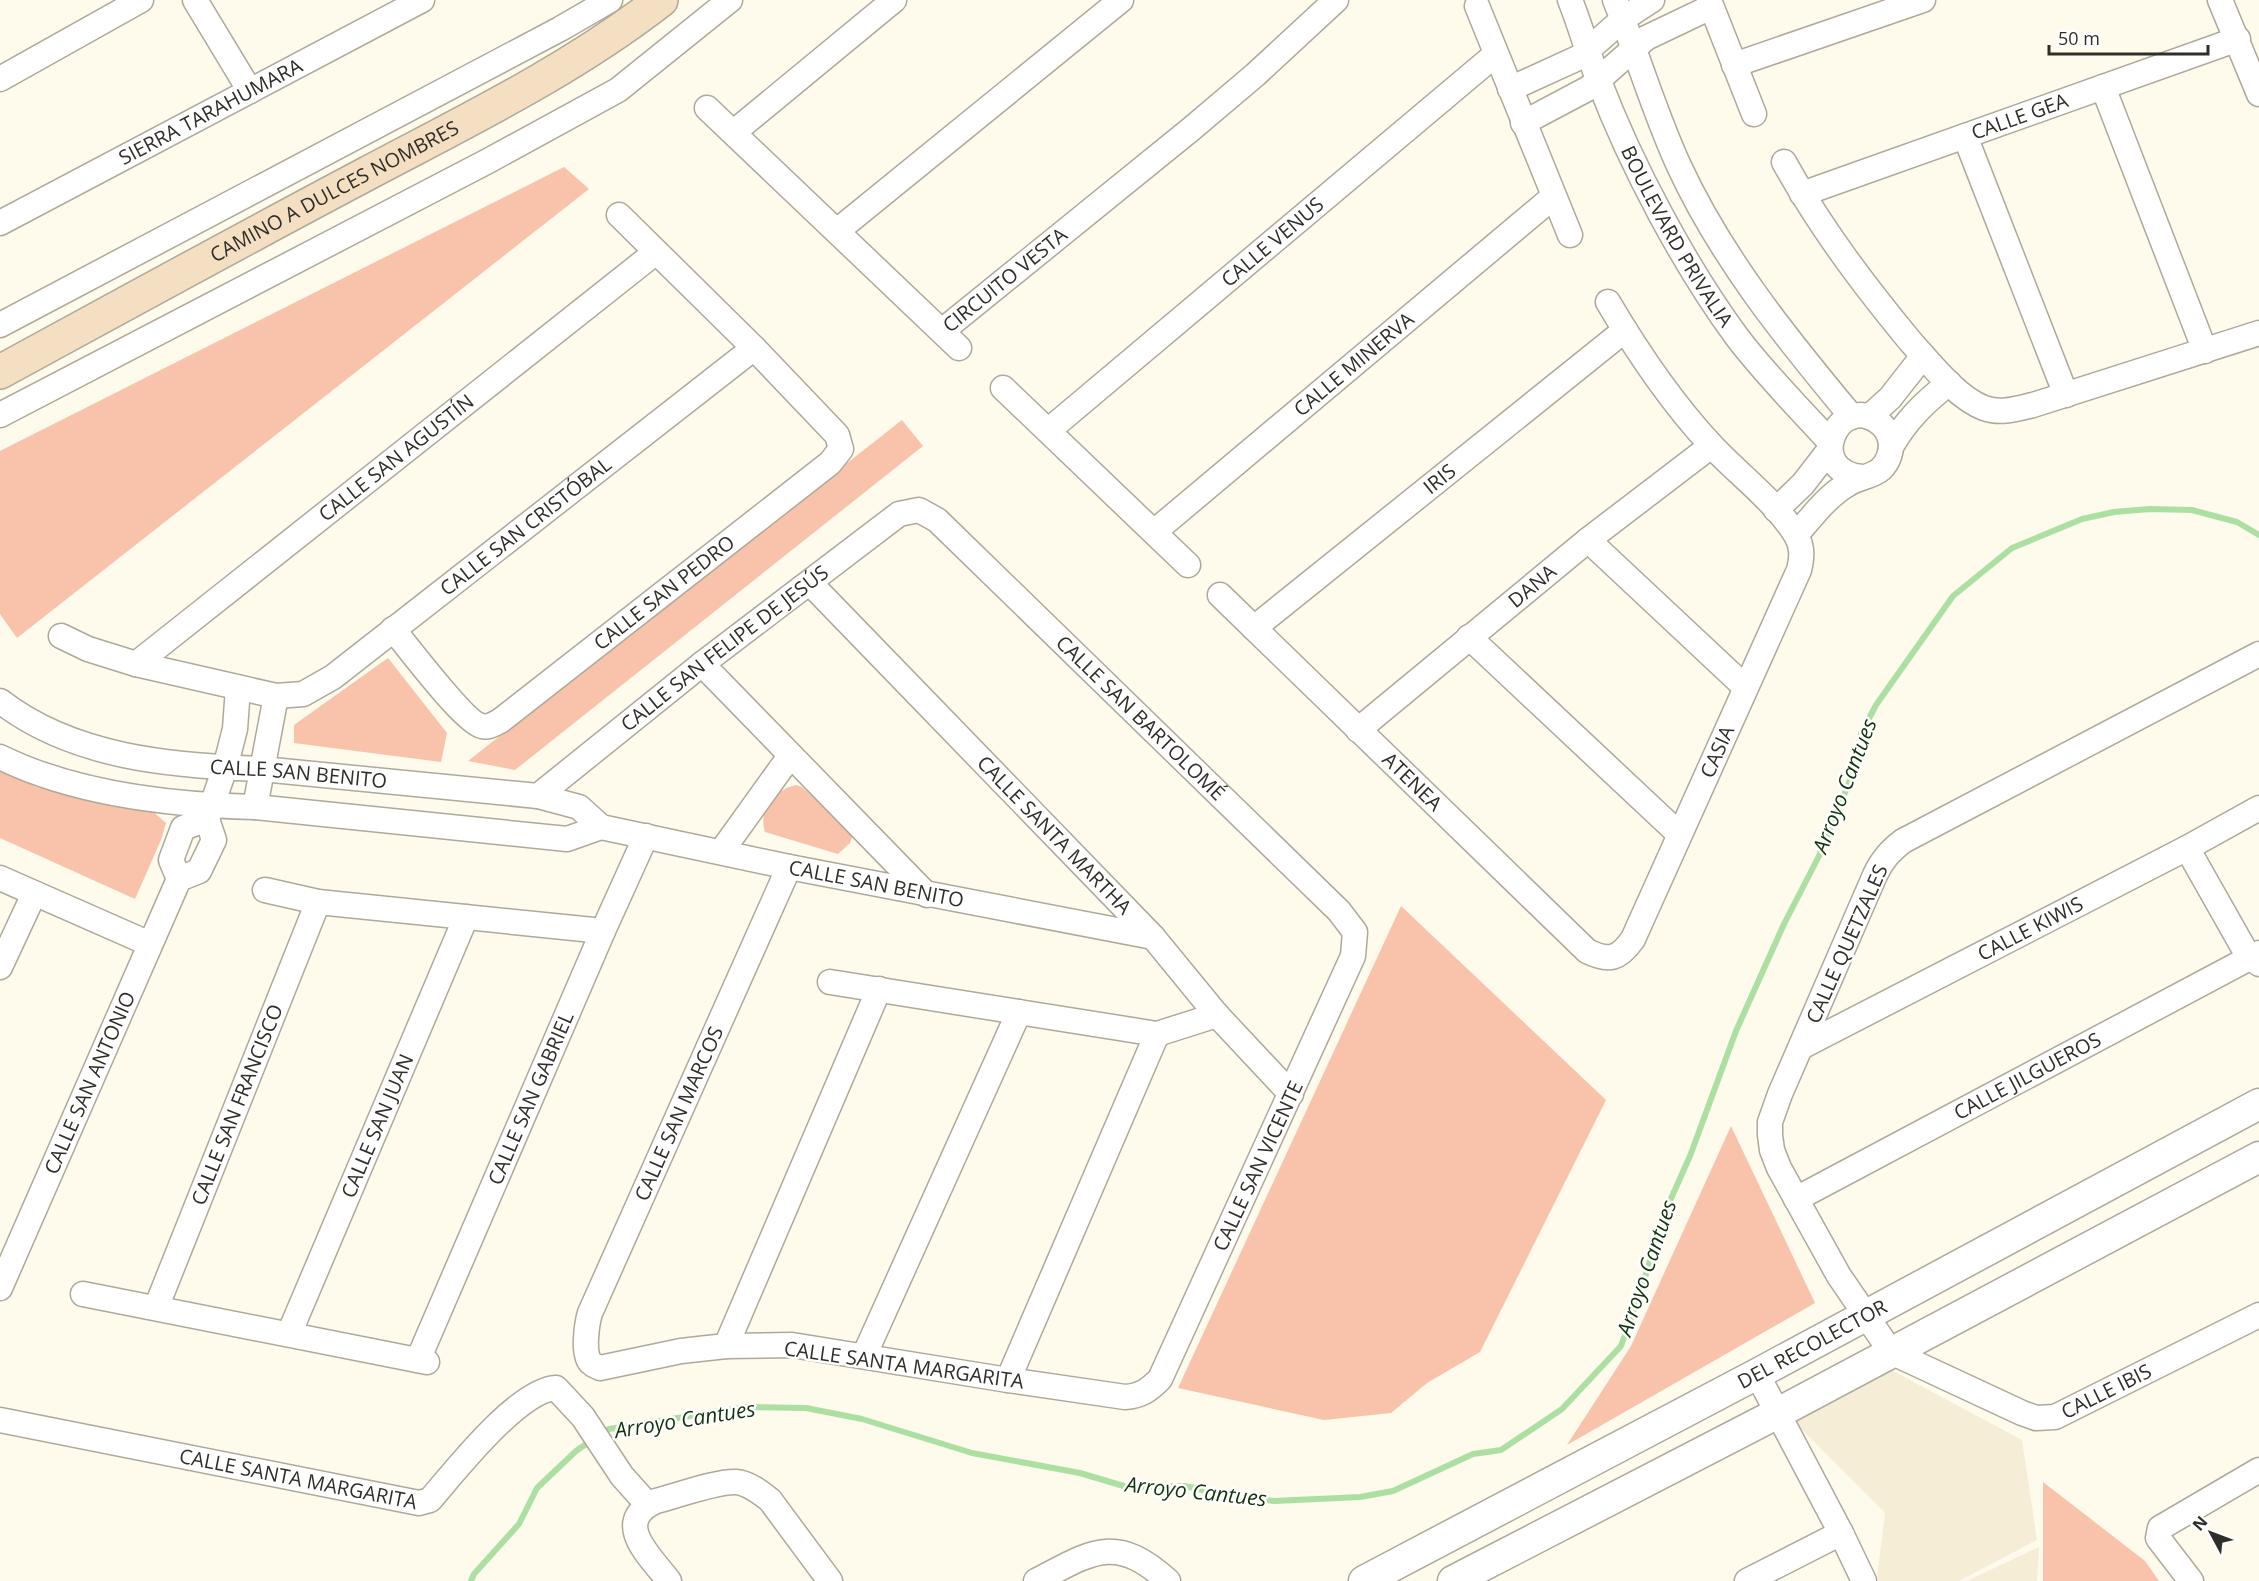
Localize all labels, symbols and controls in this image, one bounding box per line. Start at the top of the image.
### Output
scale bar [2049,18,2208,56]
text: 50 m [2058,26,2100,50]
street label: SIERRA TARAHUMARA [114,52,307,171]
street label: CALLE GEA [1967,86,2072,146]
street label: CAMINO A DULCES NOMBRES [205,114,463,268]
street label: BOULEVARD PRIVALIA [1615,141,1740,332]
street label: CALLE VENUS [1215,191,1329,293]
street label: CIRCUITO VESTA [937,221,1073,338]
street label: CALLE MINERVA [1288,305,1420,422]
street label: CALLE SAN AGUSTÍN [313,388,479,527]
street label: CALLE SAN CRISTÓBAL [434,451,617,601]
street label: IRIS [1417,457,1461,500]
street label: CALLE SAN PEDRO [588,529,740,656]
street label: DANA [1502,558,1562,614]
street label: CALLE SAN FELIPE DE JESÚS [615,559,834,737]
street label: CALLE SAN BARTOLOMÉ [1050,629,1231,806]
water label: Arroyo Cantues [1805,714,1883,859]
street label: CASIA [1693,721,1740,782]
street label: ATENEA [1377,746,1449,817]
street label: CALLE SANTA MARTHA [971,749,1138,920]
street label: CALLE SAN BENITO [209,752,388,794]
street label: CALLE SAN BENITO [787,853,966,913]
street label: CALLE QUETZALES [1799,860,1894,1028]
street label: CALLE KIWIS [1973,890,2088,967]
street label: CALLE SAN ANTONIO [38,987,141,1178]
street label: CALLE SAN FRANCISCO [184,1000,289,1209]
street label: CALLE SAN GABRIEL [481,1007,580,1189]
street label: CALLE SAN MARCOS [628,1022,729,1205]
street label: CALLE JILGUEROS [1949,1025,2105,1126]
street label: CALLE SAN JUAN [334,1050,419,1202]
street label: CALLE SAN VICENTE [1206,1076,1309,1255]
water label: Arroyo Cantues [1609,1196,1682,1341]
street label: DEL RECOLECTOR [1733,1292,1892,1395]
street label: CALLE SANTA MARGARITA [783,1334,1026,1395]
street label: CALLE IBIS [2056,1357,2156,1425]
water label: Arroyo Cantues [611,1394,757,1444]
street label: CALLE SANTA MARGARITA [177,1442,420,1515]
water label: Arroyo Cantues [1122,1469,1268,1512]
north arrow [2181,1503,2241,1563]
text: N [2187,1511,2212,1535]

